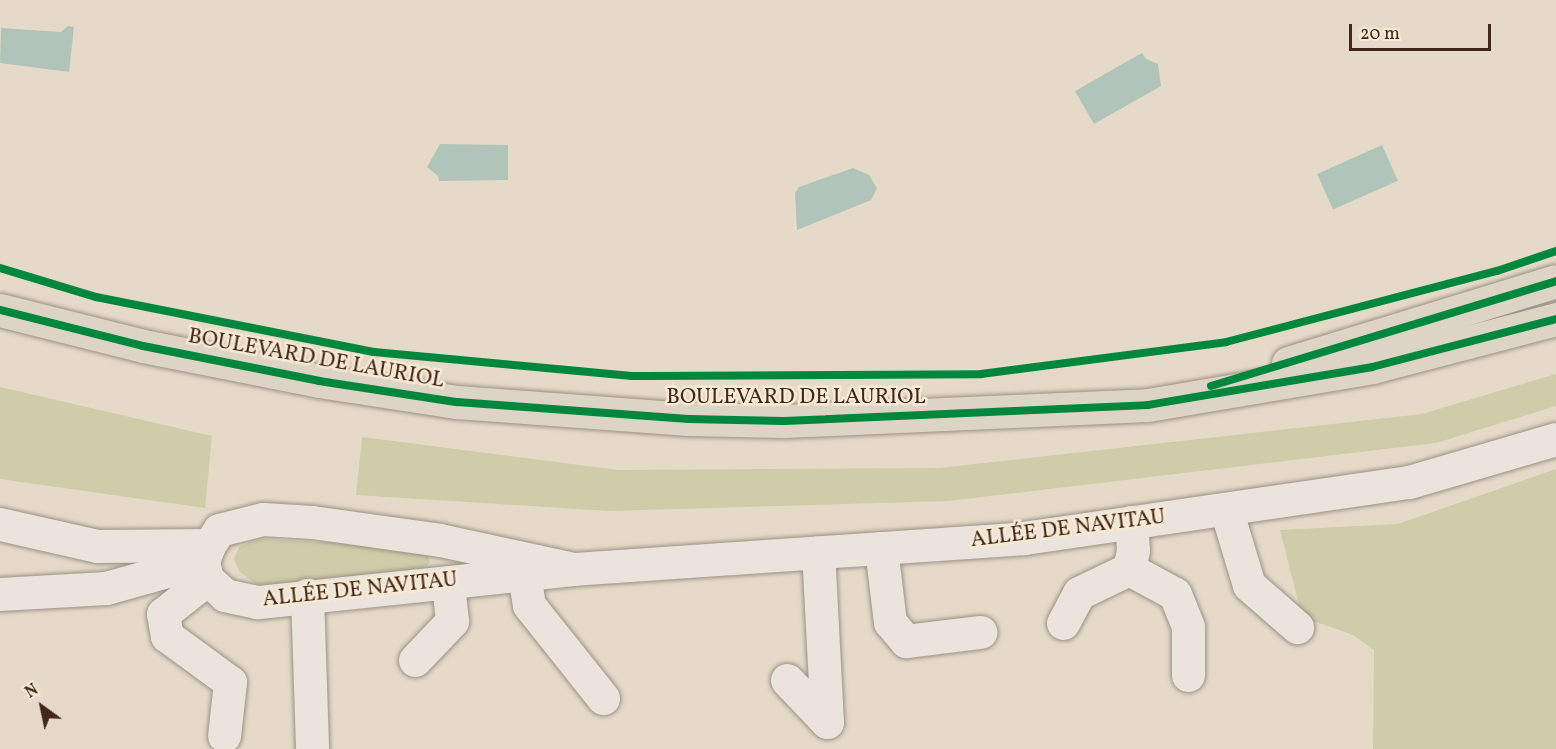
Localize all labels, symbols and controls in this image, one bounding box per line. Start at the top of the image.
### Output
scale bar [1352,12,1494,50]
text: 20 m [1360,22,1400,47]
street label: BOULEVARD DE LAURIOL [186,323,446,395]
street label: BOULEVARD DE LAURIOL [666,385,926,411]
street label: ALLÉE DE NAVITAU [969,504,1167,554]
street label: ALLÉE DE NAVITAU [261,567,459,613]
north arrow [12,677,72,737]
text: N [21,680,43,704]

